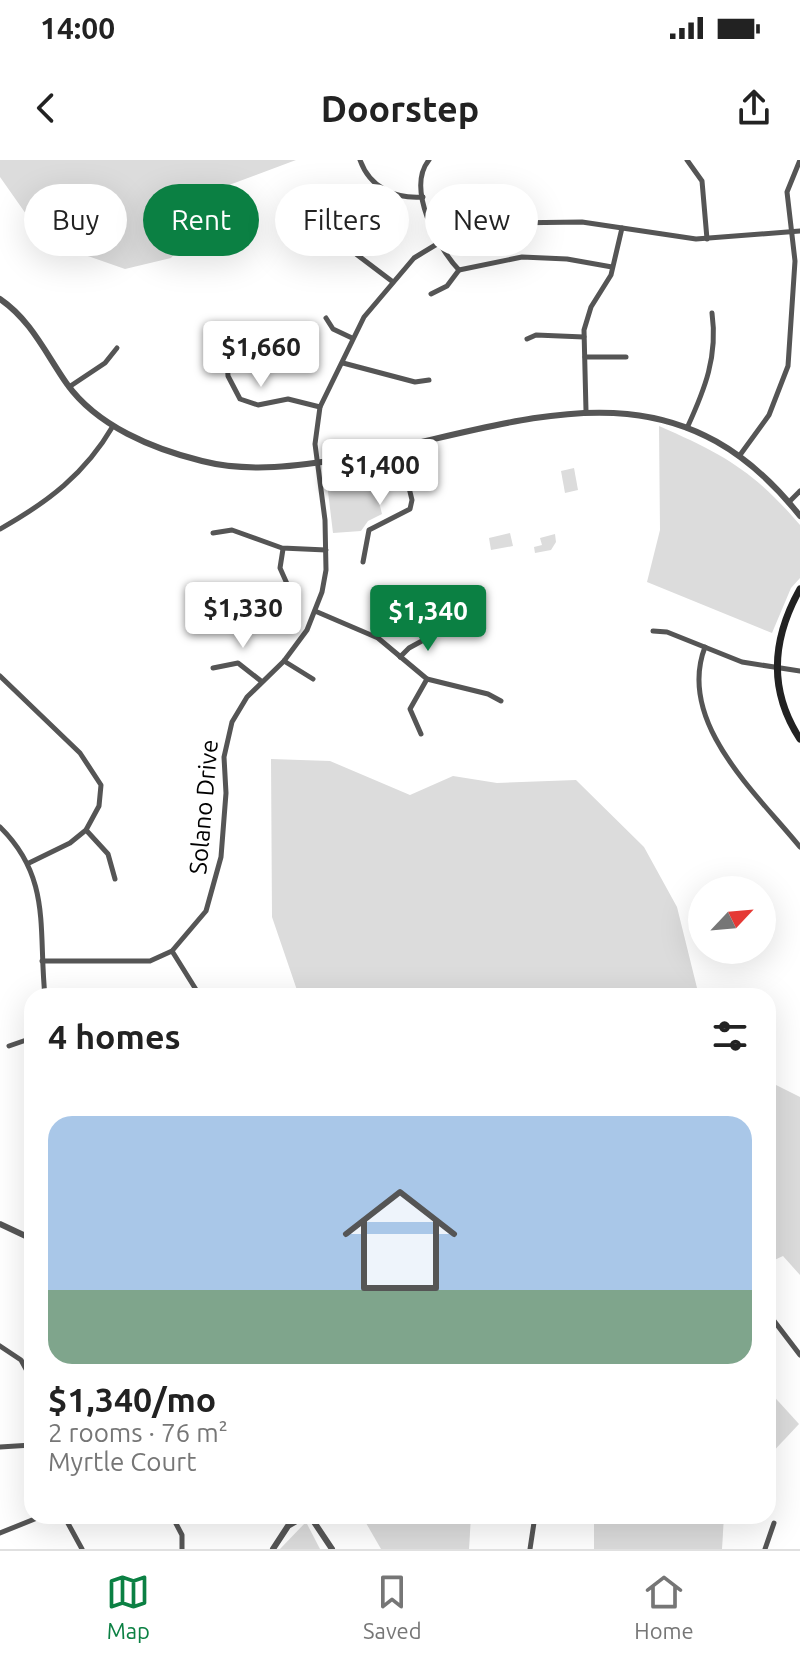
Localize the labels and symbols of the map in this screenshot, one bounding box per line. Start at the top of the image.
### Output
pin: $1,660 [196,321,326,389]
pin: $1,400 [315,439,445,507]
pin: $1,330 [178,582,308,650]
pin: $1,340 [363,585,493,653]
street label: Solano Drive [184,738,223,876]
north arrow [688,876,776,964]

